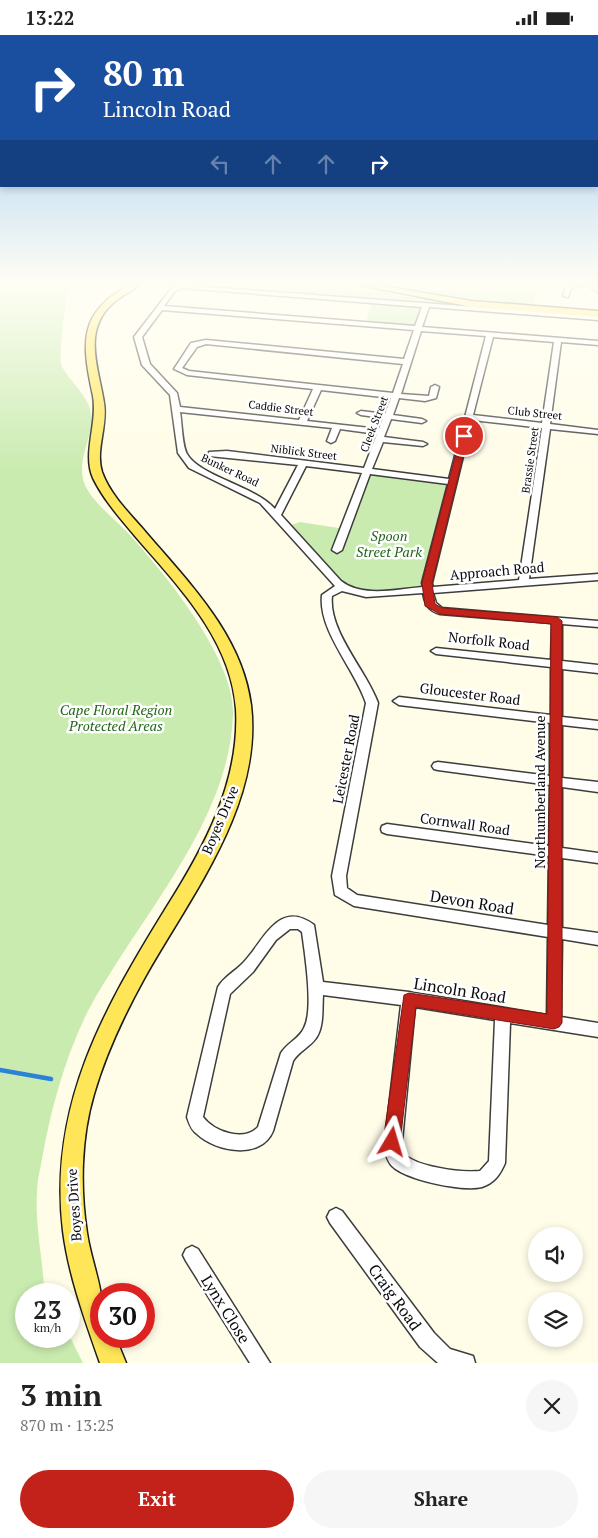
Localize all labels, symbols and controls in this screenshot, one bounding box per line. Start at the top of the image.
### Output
text: 13:22 [25,5,74,30]
text: 80 m [103,50,184,96]
icon: right [20,55,85,120]
text: Lincoln Road [103,94,231,123]
icon: left [206,150,234,178]
icon: ahead [259,150,287,178]
icon: ahead [312,150,340,178]
icon: right [365,150,393,178]
street label: Cleek Street [357,394,391,454]
street label: Caddie Street [248,397,314,419]
street label: Club Street [507,403,563,423]
pin [443,415,485,457]
icon: arrive [450,422,478,450]
street label: Brassie Street [518,426,542,494]
street label: Niblick Street [270,441,338,463]
street label: Bunker Road [199,451,261,489]
park label: Spoon Street Park [356,526,422,561]
street label: Approach Road [449,557,545,584]
street label: Norfolk Road [447,627,531,654]
street label: Gloucester Road [419,678,522,709]
park label: Cape Floral Region Protected Areas [60,700,172,735]
street label: Leicester Road [328,712,364,805]
street label: Northumberland Avenue [530,715,549,869]
street label: Boyes Drive [197,783,243,857]
street label: Cornwall Road [419,808,511,839]
street label: Devon Road [428,884,516,920]
street label: Lincoln Road [412,972,508,1008]
position arrow [365,1115,417,1167]
street label: Boyes Drive [61,1168,86,1242]
map controls [528,1227,583,1347]
button: sound [528,1227,583,1282]
street label: Craig Road [363,1259,427,1335]
street label: Lynx Close [196,1271,256,1347]
speed limit sign: 30 [90,1283,155,1348]
button: layers [528,1292,583,1347]
text: 23 [33,1293,62,1326]
text: km/h [34,1320,61,1335]
text: 3 min [20,1375,102,1415]
button: close [526,1380,578,1432]
text: 870 m · 13:25 [20,1414,114,1436]
button: Exit [20,1470,294,1528]
button: Share [304,1470,578,1528]

